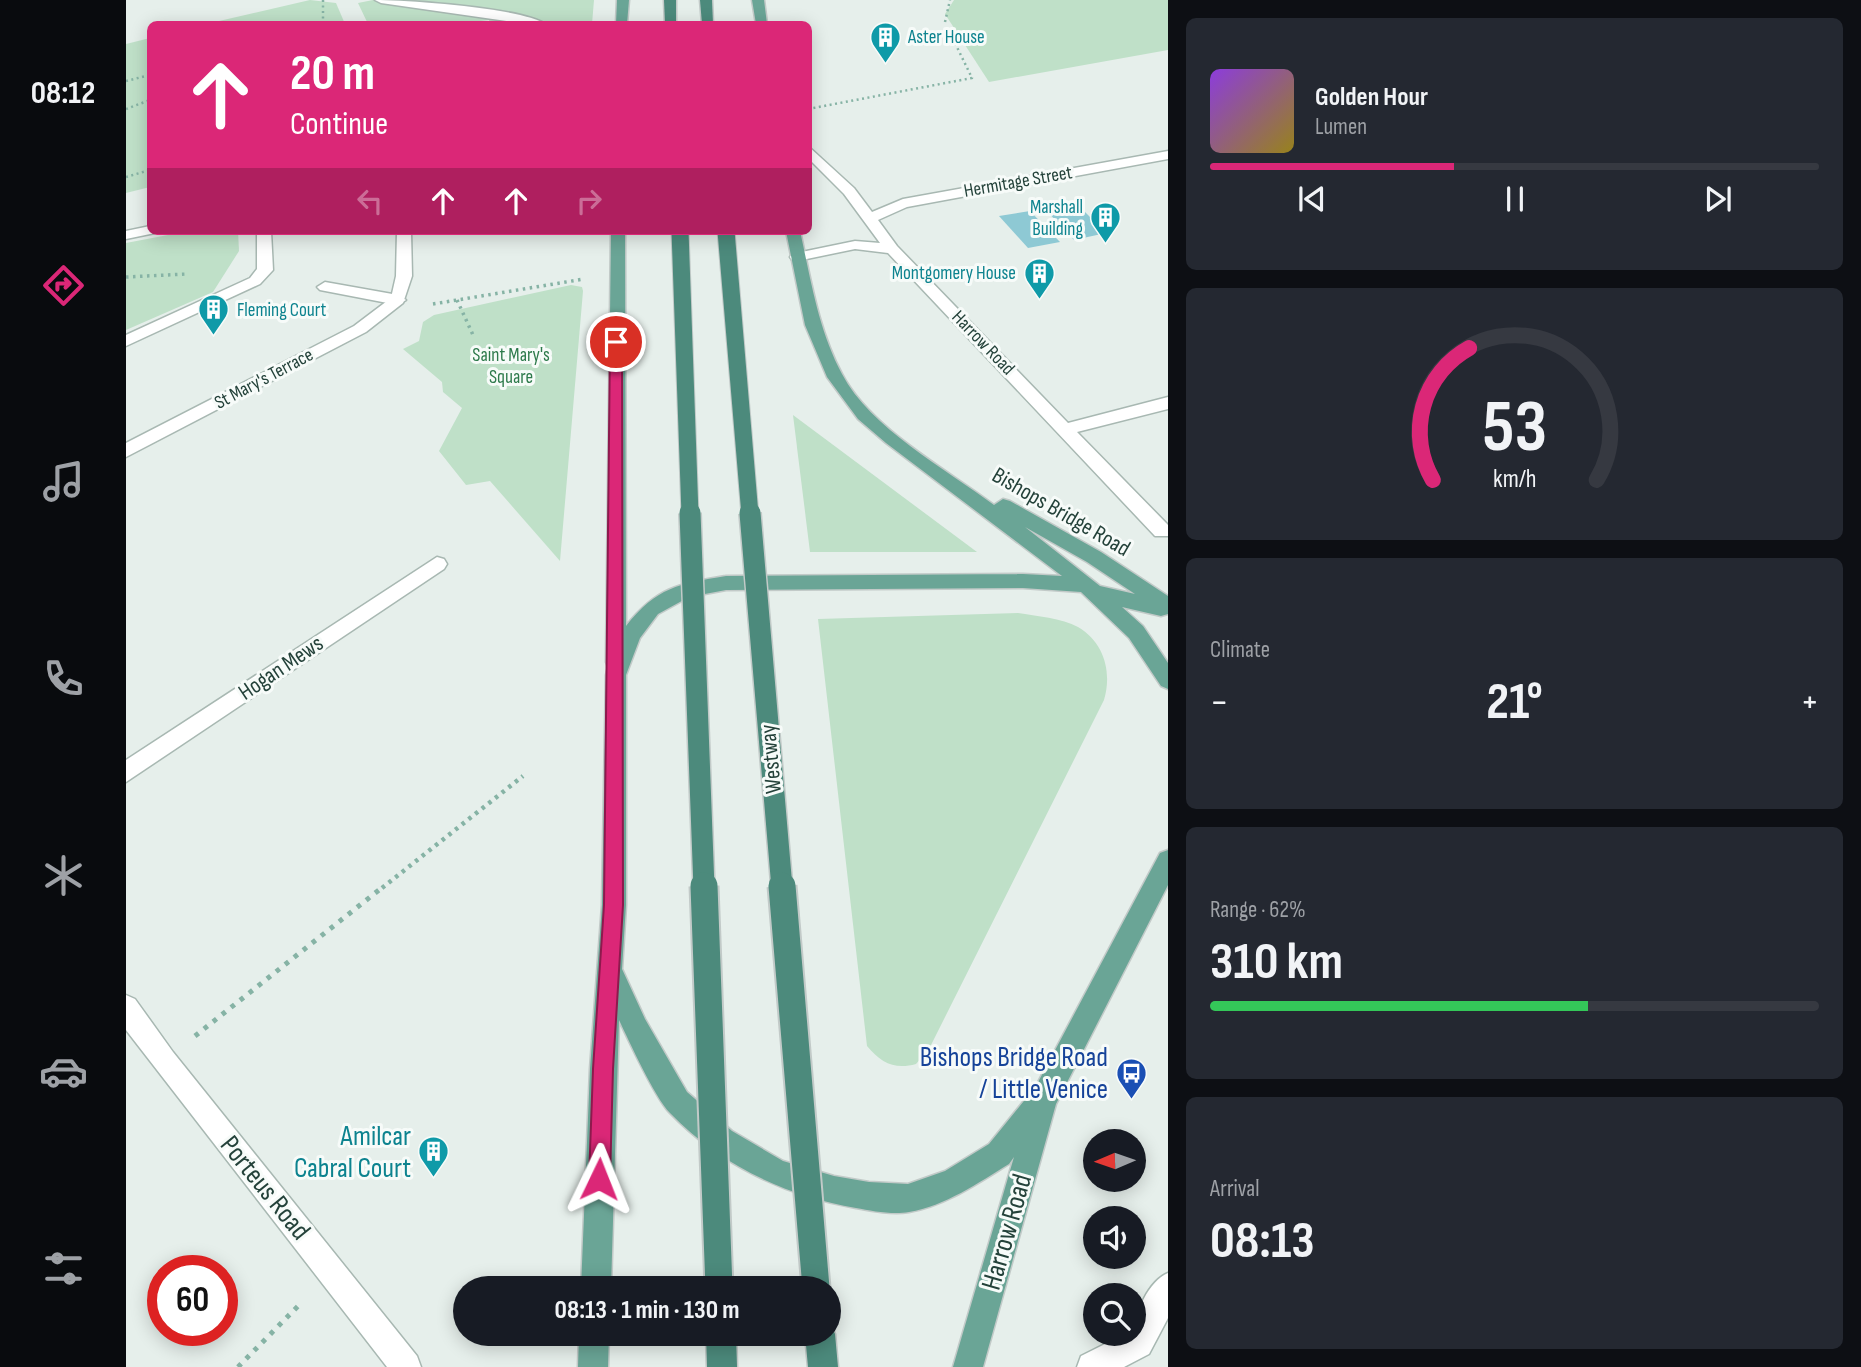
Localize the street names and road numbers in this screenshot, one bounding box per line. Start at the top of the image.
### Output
street label: Hermitage Street [962,161,1074,203]
street label: Harrow Road [947,306,1019,380]
street label: St Mary's Terrace [211,343,317,415]
street label: Bishops Bridge Road [987,461,1135,563]
street label: Hogan Mews [233,629,329,707]
street label: Westway [754,723,788,795]
street label: Porteus Road [213,1129,317,1247]
street label: Harrow Road [975,1170,1039,1294]

